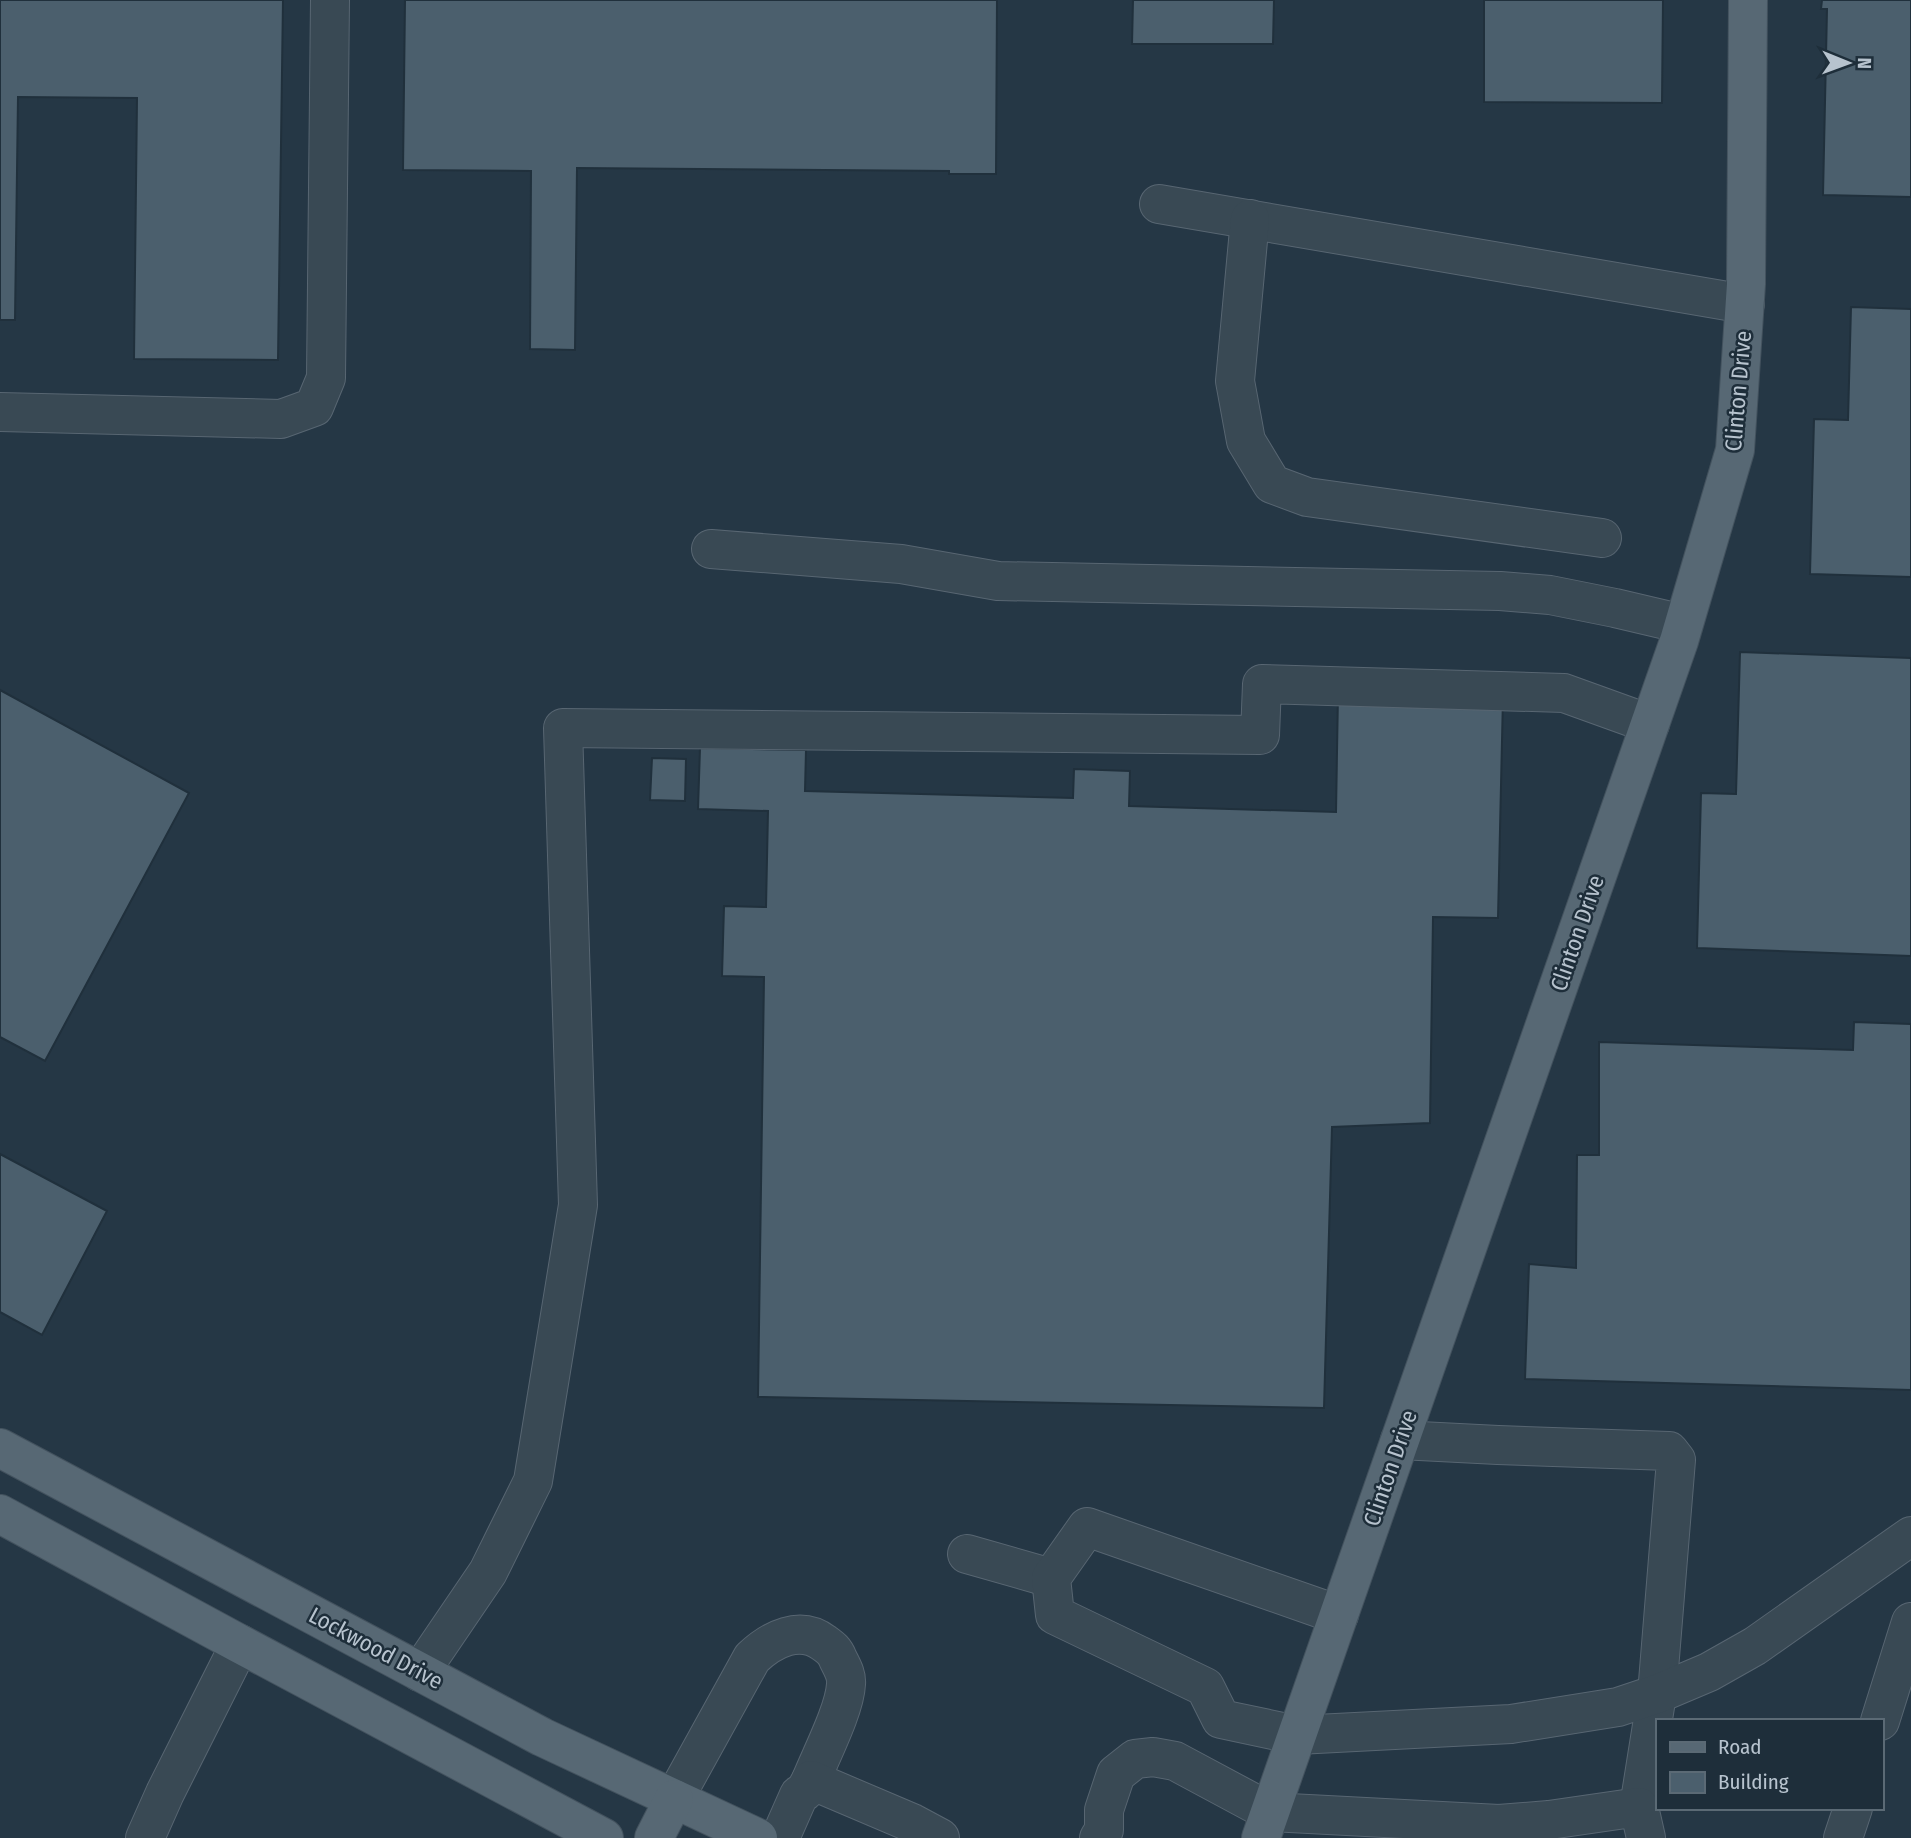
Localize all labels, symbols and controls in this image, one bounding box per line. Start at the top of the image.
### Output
north arrow [1813,28,1883,98]
text: N [1853,57,1876,69]
street label: Clinton Drive [1719,330,1757,452]
street label: Clinton Drive [1544,871,1610,995]
street label: Clinton Drive [1357,1406,1423,1530]
street label: Lockwood Drive [304,1601,448,1695]
legend [1656,1719,1883,1810]
text: Road [1718,1734,1762,1760]
text: Building [1718,1769,1789,1795]

